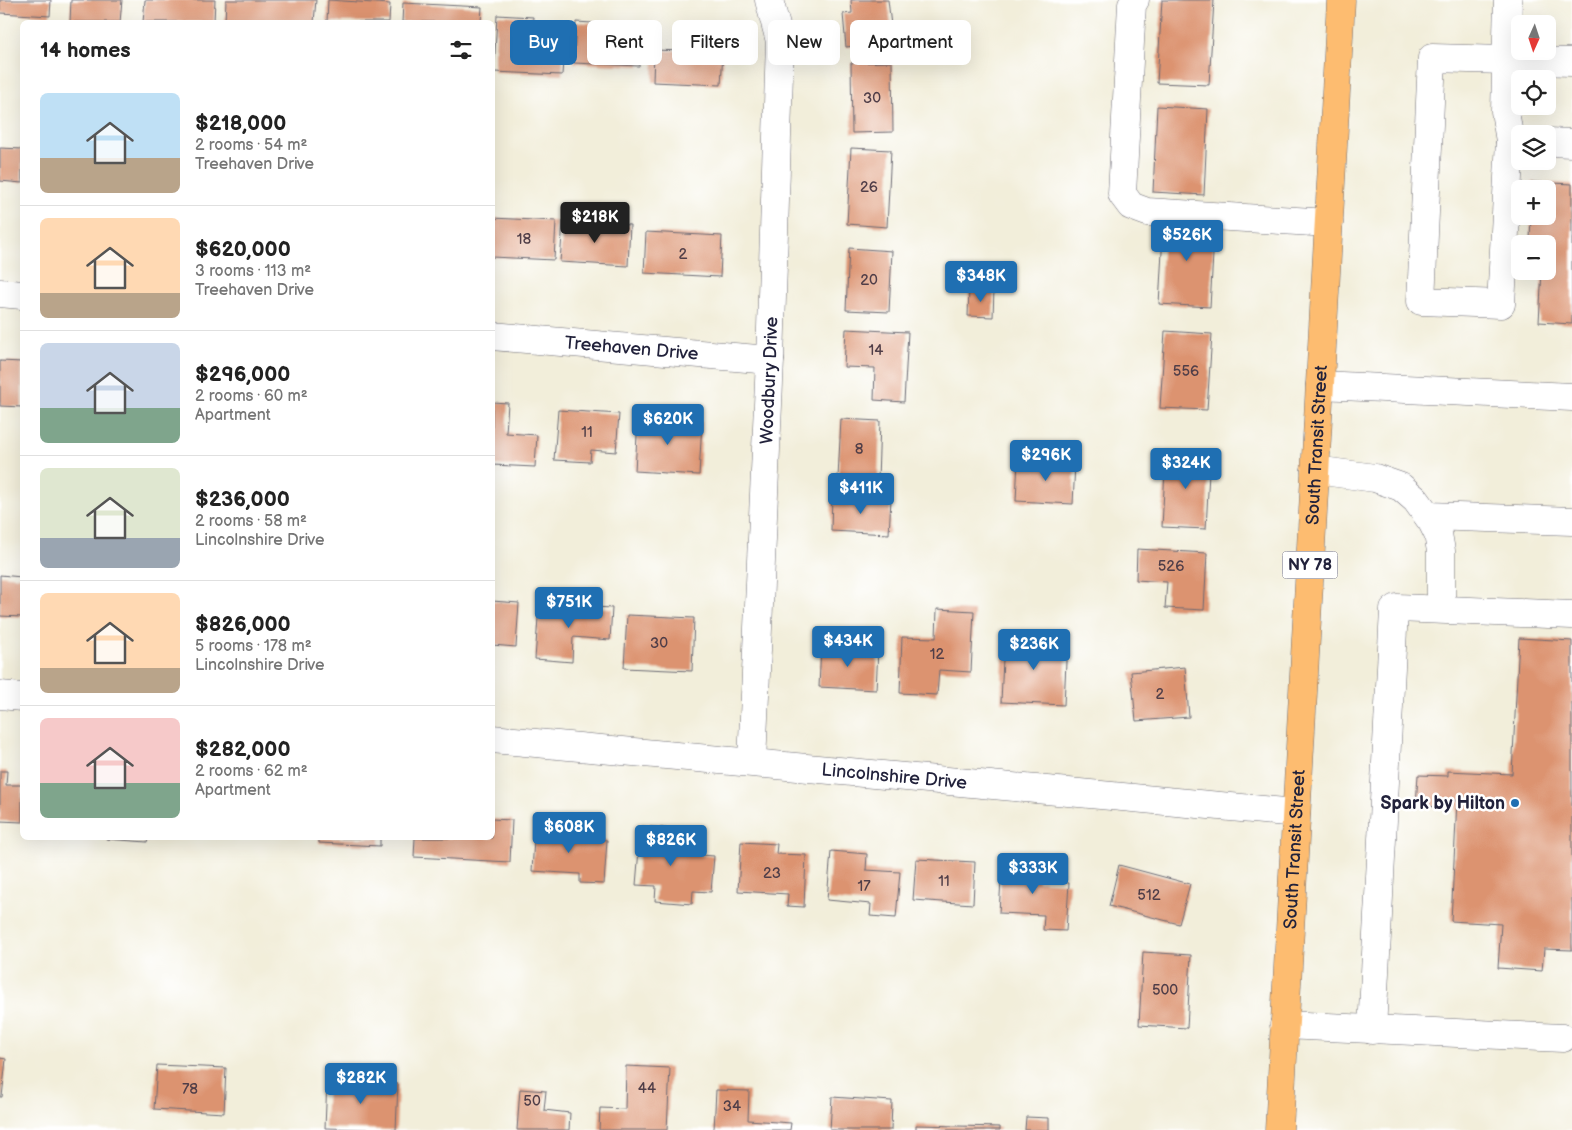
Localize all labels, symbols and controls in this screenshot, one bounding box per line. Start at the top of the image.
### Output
north arrow [1511,15,1556,60]
map controls [1511,15,1556,280]
chip: Buy [510,20,577,65]
chip: Rent [587,20,662,65]
chip: Filters [672,20,758,65]
chip: New [768,20,840,65]
chip: Apartment [850,20,971,65]
icon: filters [447,36,475,64]
text: 14 homes [40,38,131,63]
button: locate [1511,70,1556,115]
house number: 30 [863,89,881,108]
text: $218,000 [195,111,286,136]
icon: home [80,113,140,173]
button: layers [1511,125,1556,170]
text: 2 rooms · 54 m² [195,136,307,155]
text: Treehaven Drive [195,155,314,174]
house number: 26 [860,178,878,197]
button: + [1511,180,1556,225]
pin: $218K [560,202,630,244]
text: $218K [571,208,619,227]
pin: $526K [1152,220,1222,262]
text: $526K [1162,226,1212,245]
house number: 18 [517,230,532,249]
button: − [1511,235,1556,280]
text: $620,000 [195,237,291,262]
icon: home [80,238,140,298]
house number: 2 [679,245,688,264]
pin: $348K [946,260,1016,303]
text: 3 rooms · 113 m² [195,262,311,281]
text: $348K [956,267,1006,286]
house number: 20 [860,271,878,290]
text: Treehaven Drive [195,281,314,300]
street label: Woodbury Drive [756,316,782,445]
street label: Treehaven Drive [564,332,700,364]
house number: 14 [869,341,883,360]
text: $296,000 [195,362,290,387]
house number: 556 [1173,362,1199,381]
icon: home [80,363,140,423]
street label: South Transit Street [1302,364,1331,525]
text: 2 rooms · 60 m² [195,387,308,406]
pin: $620K [633,404,703,446]
text: Apartment [195,406,271,425]
text: $620K [643,410,693,429]
house number: 11 [581,423,593,442]
house number: 8 [855,440,864,459]
pin: $296K [1011,440,1081,482]
text: $296K [1021,446,1071,465]
pin: $324K [1151,448,1221,490]
text: $324K [1161,454,1211,473]
pin: $411K [826,472,896,515]
text: $411K [839,479,883,498]
text: $236,000 [195,487,290,512]
icon: home [80,488,140,548]
text: 2 rooms · 58 m² [195,512,307,531]
text: Lincolnshire Drive [195,531,325,550]
road number: NY 78 [1282,552,1338,578]
house number: 526 [1158,557,1184,576]
pin: $751K [534,586,604,629]
text: $751K [546,593,592,612]
text: $826,000 [195,612,291,637]
icon: home [80,613,140,673]
pin: $434K [813,626,883,668]
pin: $236K [999,628,1069,671]
text: $434K [823,632,873,651]
house number: 30 [650,634,668,653]
text: $236K [1009,635,1059,654]
text: 5 rooms · 178 m² [195,637,312,656]
house number: 12 [930,645,944,664]
text: Lincolnshire Drive [195,656,325,675]
house number: 2 [1156,685,1165,704]
text: $282,000 [195,737,291,762]
icon: home [80,738,140,798]
street label: Lincolnshire Drive [821,759,968,793]
text: 2 rooms · 62 m² [195,762,308,781]
street label: South Transit Street [1280,769,1309,930]
text: Apartment [195,781,271,800]
place label: Spark by Hilton [1381,793,1505,814]
marker: Spark by Hilton [1509,797,1521,809]
pin: $608K [534,812,604,854]
text: $608K [544,818,594,837]
pin: $826K [636,824,706,867]
text: $826K [646,831,696,850]
pin: $333K [998,852,1068,895]
text: $333K [1008,859,1058,878]
house number: 23 [763,864,781,883]
house number: 11 [938,872,950,891]
house number: 17 [857,877,871,896]
house number: 512 [1137,886,1161,905]
house number: 500 [1152,981,1178,1000]
pin: $282K [326,1062,396,1105]
text: $282K [336,1069,386,1088]
house number: 44 [638,1079,656,1098]
house number: 78 [182,1080,198,1099]
house number: 50 [523,1092,541,1111]
house number: 34 [723,1097,741,1116]

